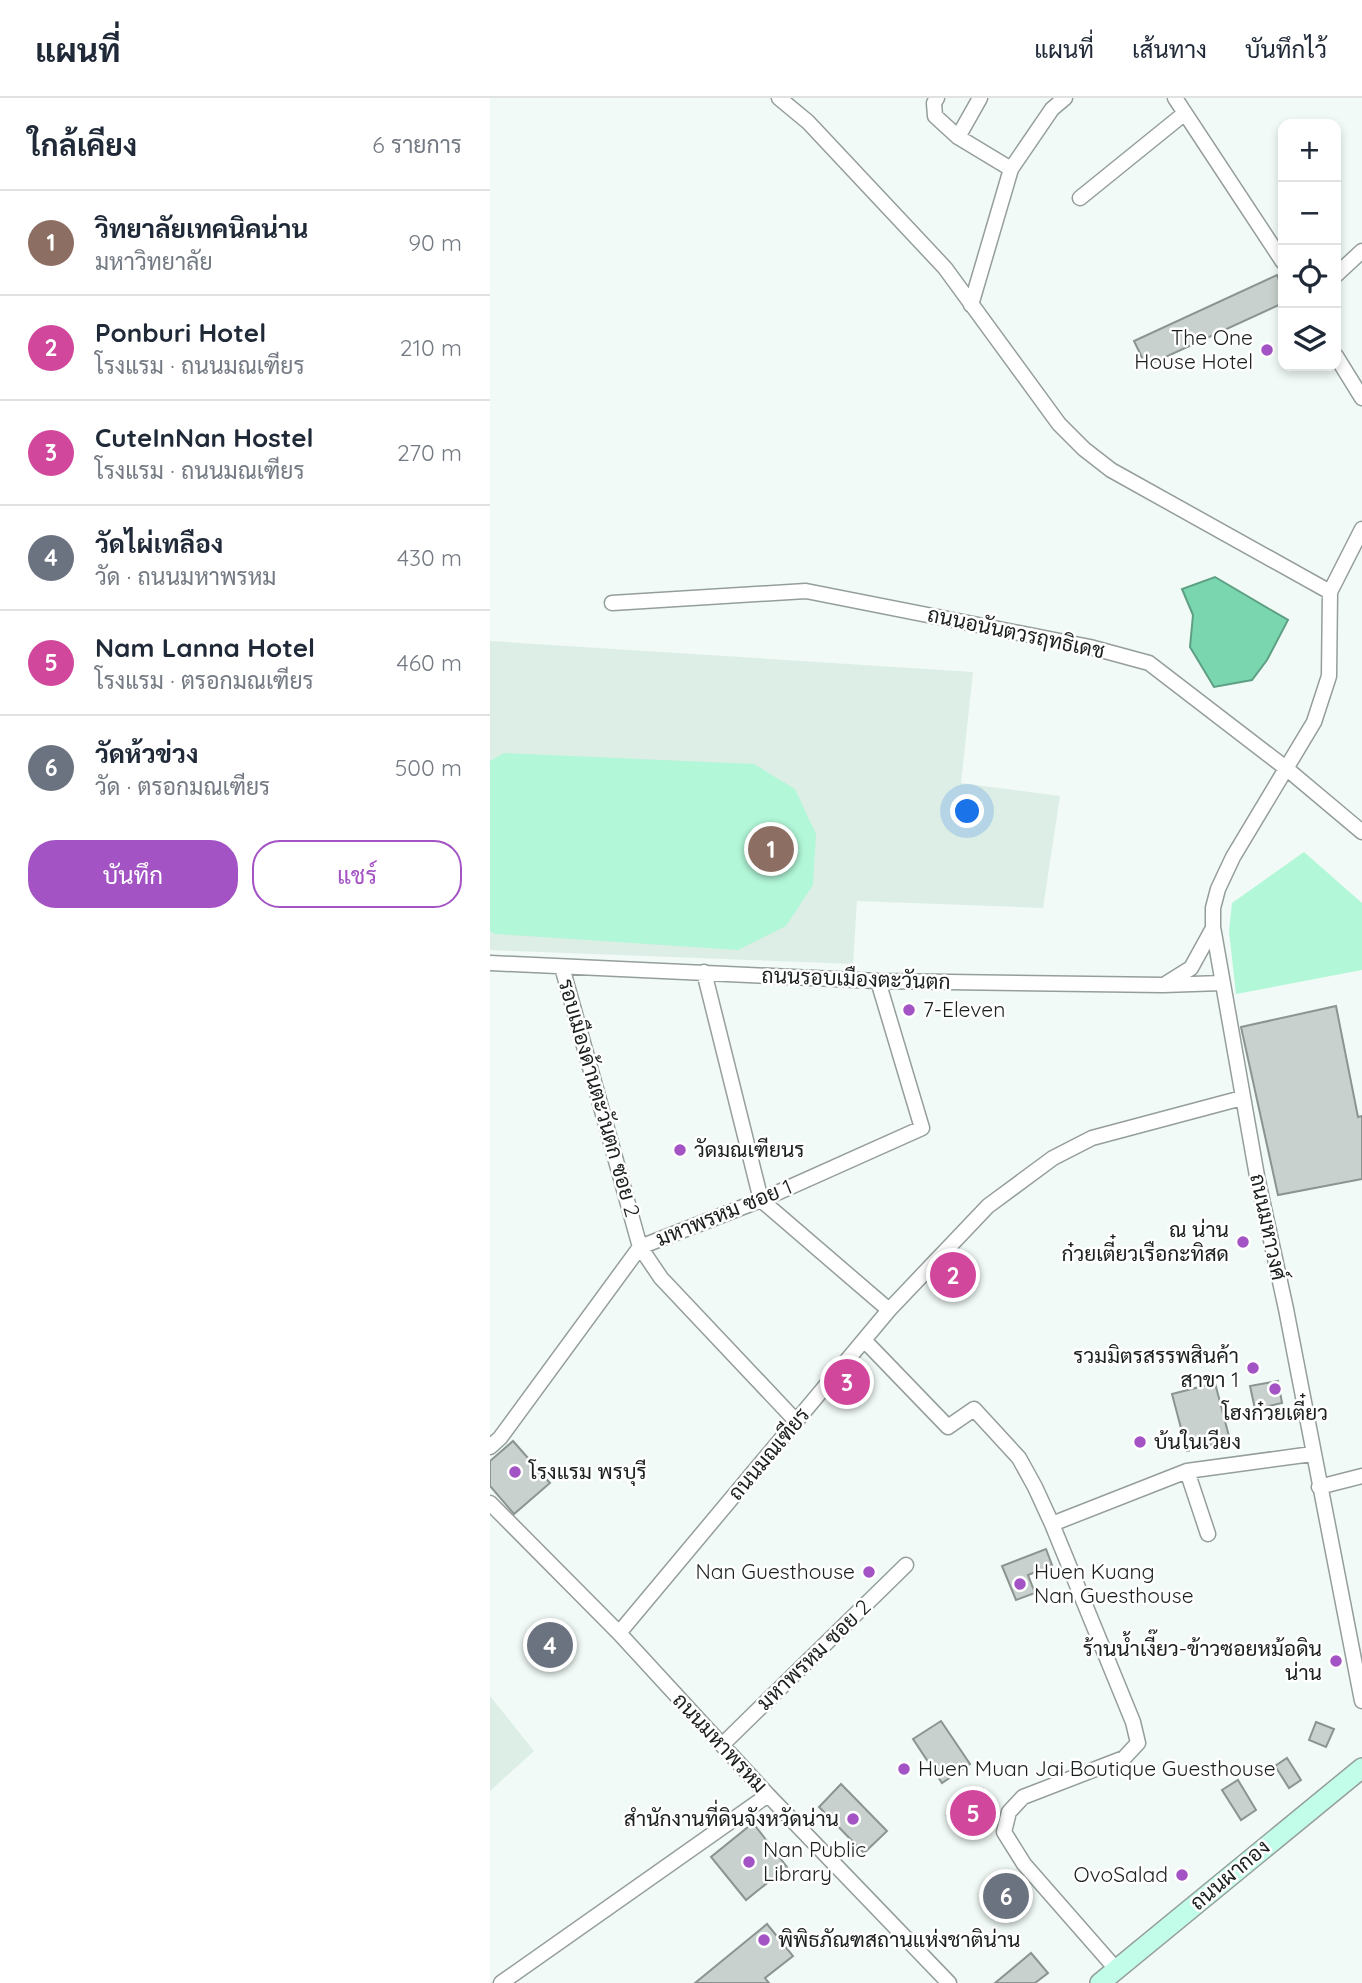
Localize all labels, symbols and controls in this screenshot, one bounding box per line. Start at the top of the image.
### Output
text: แผนที่ [35,29,121,70]
text: แผนที่ [1034,34,1094,64]
text: เส้นทาง [1132,34,1207,64]
text: บันทึกไว้ [1245,34,1327,64]
map controls [1278,119,1341,371]
button: + [1278,119,1341,182]
text: ใกล้เคียง [28,126,137,164]
text: 6 รายการ [372,130,462,159]
button: − [1278,182,1341,245]
text: วิทยาลัยเทคนิคน่าน [95,212,308,245]
text: 1 [47,228,55,257]
text: 90 m [408,228,462,257]
button: locate [1278,245,1341,308]
text: มหาวิทยาลัย [95,247,213,276]
button: layers [1278,308,1341,371]
text: Ponburi Hotel [95,316,266,349]
place label: The One House Hotel [1134,324,1253,374]
text: 2 [44,333,58,362]
text: 210 m [400,333,462,362]
marker: The One House Hotel [1259,342,1275,358]
text: โรงแรม · ถนนมณเฑียร [95,351,305,380]
text: CuteInNan Hostel [95,421,314,454]
text: 3 [45,438,57,467]
text: 270 m [397,438,462,467]
text: โรงแรม · ถนนมณเฑียร [95,456,305,485]
text: วัดไผ่เทลือง [95,527,223,560]
text: 4 [44,543,58,572]
text: 430 m [397,543,462,572]
text: วัด · ถนนมหาพรหม [95,562,276,591]
street label: ถนนอนันตวรฤทธิเดช [925,601,1107,664]
text: Nam Lanna Hotel [95,631,315,664]
text: 5 [44,648,58,677]
text: 460 m [397,648,462,677]
text: โรงแรม · ตรอกมณเฑียร [95,666,314,695]
text: วัดห้วข่วง [95,737,198,770]
text: 6 [45,753,57,782]
text: 500 m [395,753,462,782]
text: วัด · ตรอกมณเฑียร [95,772,270,801]
your location [950,794,984,828]
pin: 1 [748,823,794,875]
button: บันทึก [28,840,238,908]
button: แชร์ [252,840,462,908]
street label: ถนนรอบเมืองตะวันตก [761,962,951,994]
street label: รอบเมืองด้านตะวันตก ซอย 2 [553,976,646,1220]
place label: 7-Eleven [923,996,1005,1022]
marker: 7-Eleven [901,1002,917,1018]
place label: วัดมณเฑียนร [694,1136,804,1162]
marker: วัดมณเฑียนร [672,1142,688,1158]
street label: ถนนมหาวงศ์ [1245,1171,1293,1282]
street label: มหาพรหม ซอย 1 [652,1173,795,1251]
place label: ณ น่าน ก๋วยเตี๋ยวเรือกะทิสด [1061,1216,1229,1266]
marker: ณ น่าน ก๋วยเตี๋ยวเรือกะทิสด [1235,1234,1251,1250]
pin: 2 [930,1249,976,1301]
place label: รวมมิตรสรรพสินค้า สาขา 1 [1073,1342,1239,1392]
pin: 3 [824,1356,870,1408]
marker: รวมมิตรสรรพสินค้า สาขา 1 [1245,1360,1261,1376]
marker: โฮงก๋วยเตี๋ยว [1267,1381,1283,1397]
place label: โฮงก๋วยเตี๋ยว [1221,1393,1328,1425]
street label: ถนนมณเฑียร [722,1402,814,1505]
place label: บ้นในเวียง [1154,1428,1241,1454]
marker: บ้นในเวียง [1132,1434,1148,1450]
place label: โรงแรม พรบุรี [528,1458,647,1486]
marker: โรงแรม พรบุรี [507,1464,523,1480]
place label: Nan Guesthouse [695,1558,855,1584]
place label: Huen Kuang Nan Guesthouse [1034,1558,1194,1608]
marker: Nan Guesthouse [861,1564,877,1580]
marker: Huen Kuang Nan Guesthouse [1012,1576,1028,1592]
street label: มหาพรหม ซอย 2 [751,1593,876,1715]
pin: 4 [527,1619,573,1671]
place label: ร้านน้ำเงี๊ยว-ข้าวซอยหม้อดิน น่าน [1083,1629,1322,1685]
marker: ร้านน้ำเงี๊ยว-ข้าวซอยหม้อดิน น่าน [1328,1653,1344,1669]
street label: ถนนมหาพรหม [668,1687,774,1798]
place label: Huen Muan Jai Boutique Guesthouse [918,1755,1276,1781]
marker: Huen Muan Jai Boutique Guesthouse [896,1761,912,1777]
pin: 5 [950,1787,996,1839]
place label: สำนักงานที่ดินจังหวัดน่าน [624,1799,839,1831]
marker: สำนักงานที่ดินจังหวัดน่าน [845,1811,861,1827]
street label: ถนนผากอง [1184,1833,1275,1915]
place label: Nan Public Library [763,1836,866,1886]
marker: Nan Public Library [741,1854,757,1870]
place label: OvoSalad [1073,1861,1168,1887]
marker: OvoSalad [1174,1867,1190,1883]
pin: 6 [983,1870,1029,1922]
place label: พิพิธภัณฑสถานแห่งชาติน่าน [778,1926,1020,1952]
marker: พิพิธภัณฑสถานแห่งชาติน่าน [756,1932,772,1948]

